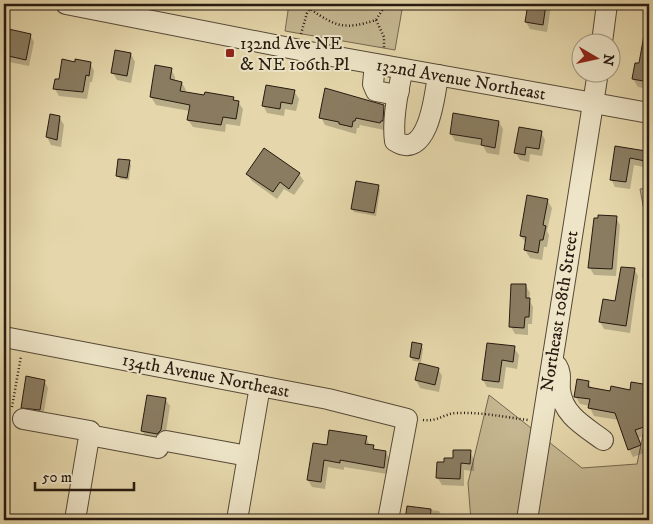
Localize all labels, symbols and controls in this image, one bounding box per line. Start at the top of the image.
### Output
north arrow [570,32,620,82]
place label: 132nd Ave NE & NE 106th Pl [240,33,350,76]
marker: 132nd Ave NE & NE 106th Pl [224,47,236,59]
text: N [598,53,618,67]
street label: 132nd Avenue Northeast [374,54,548,106]
street label: Northeast 108th Street [536,229,584,393]
street label: 134th Avenue Northeast [120,349,292,403]
scale bar [35,459,134,491]
text: 50 m [42,468,72,487]

